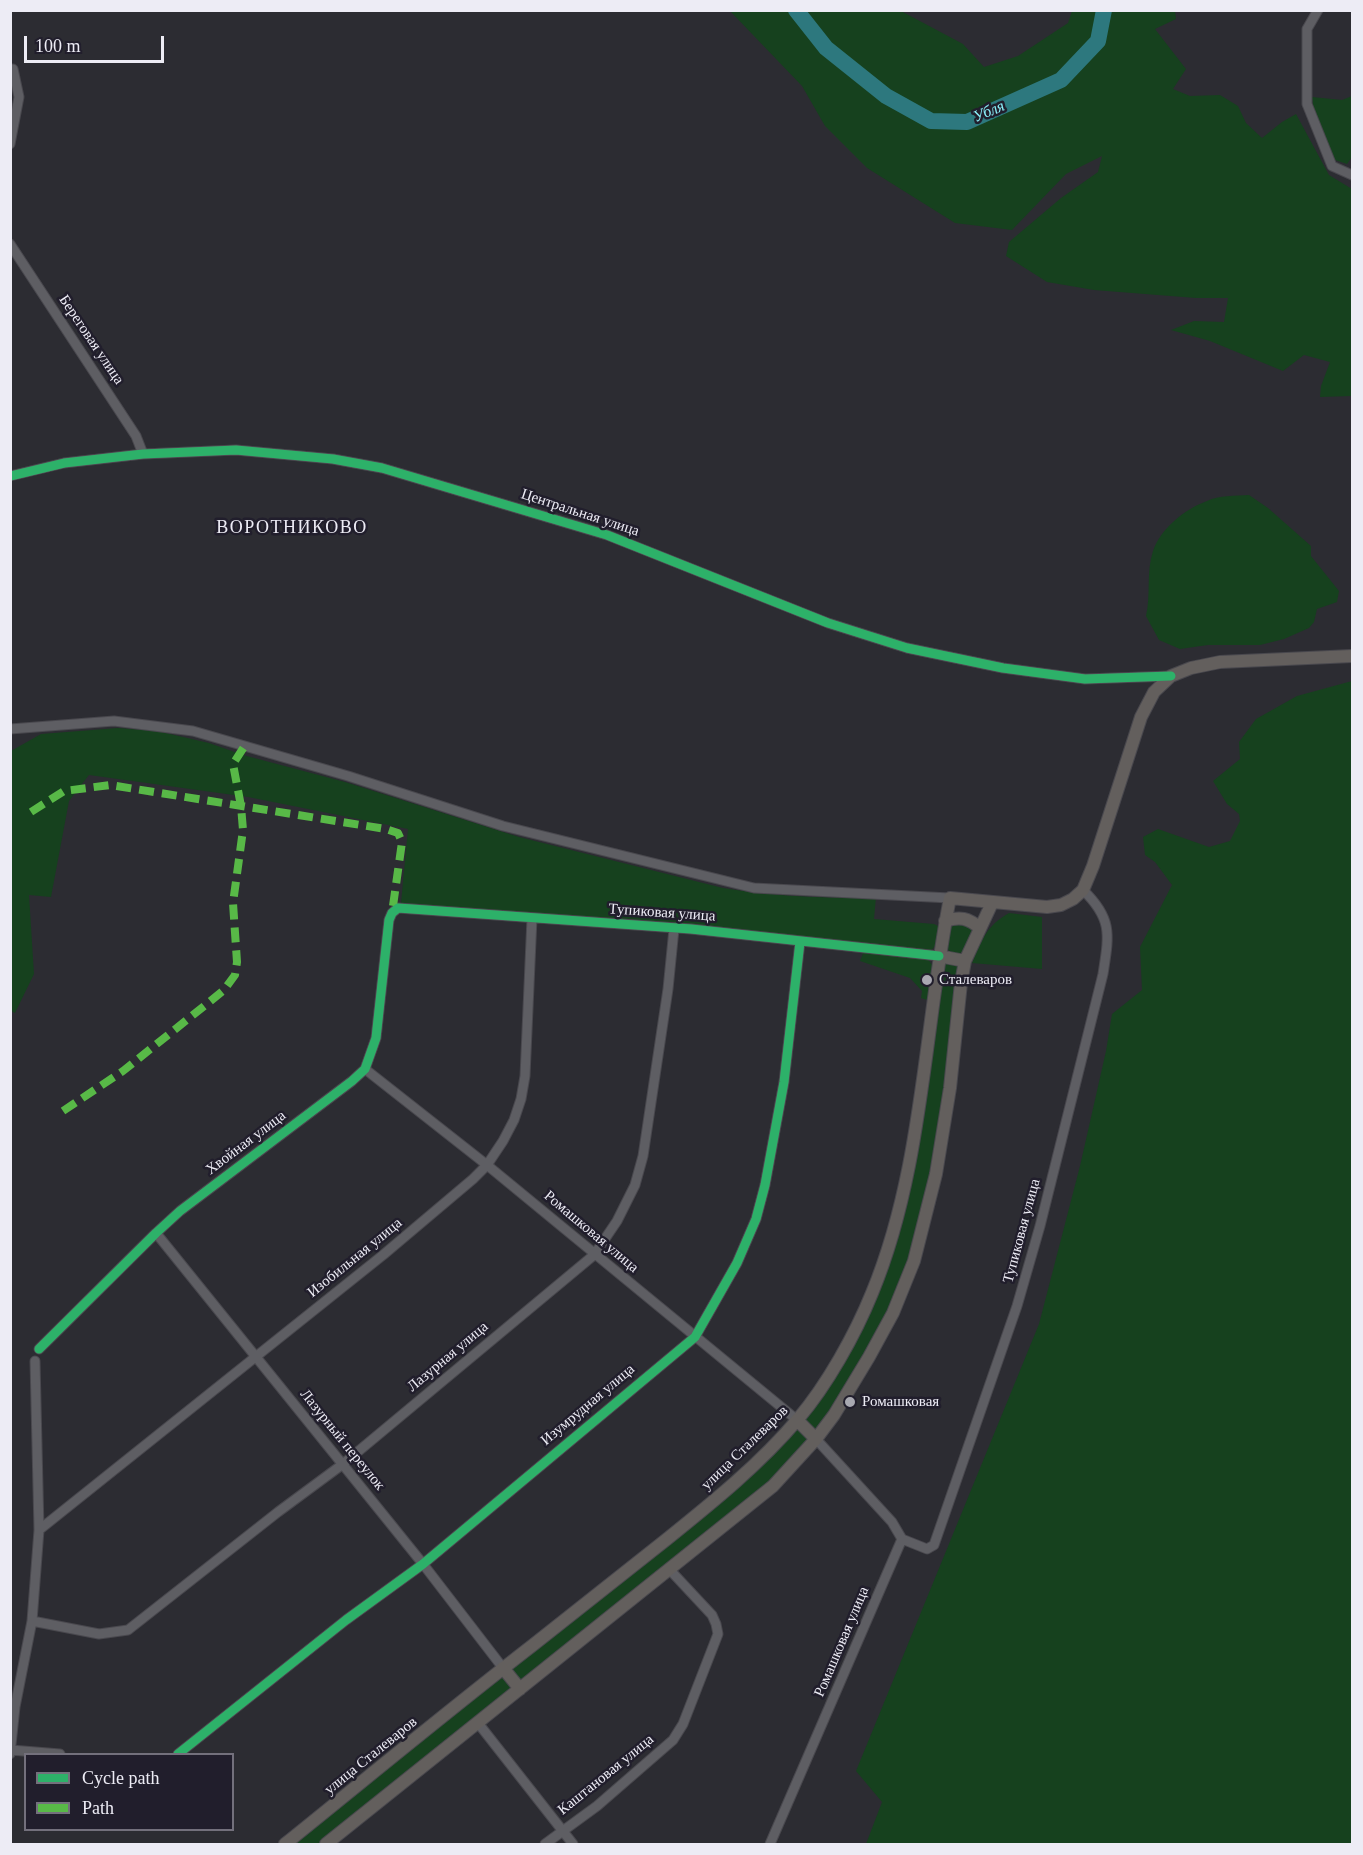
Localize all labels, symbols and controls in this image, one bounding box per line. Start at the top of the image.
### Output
scale bar [27,24,166,62]
text: 100 m [35,36,81,56]
water label: Убля [970,97,1008,127]
street label: Береговая улица [54,292,128,388]
street label: Центральная улица [519,485,641,541]
district label: ВОРОТНИКОВО [216,517,368,539]
street label: Тупиковая улица [608,900,716,926]
place label: Сталеваров [939,971,1012,989]
marker: Сталеваров [920,973,934,987]
street label: Хвойная улица [202,1107,290,1179]
street label: Тупиковая улица [999,1177,1045,1285]
street label: Ромашковая улица [540,1187,642,1277]
street label: Изобильная улица [304,1214,406,1302]
street label: Лазурная улица [404,1318,492,1396]
street label: Изумрудная улица [537,1360,639,1450]
street label: Лазурный переулок [296,1386,388,1494]
place label: Ромашковая [862,1393,939,1411]
marker: Ромашковая [843,1395,857,1409]
street label: улица Сталеваров [698,1402,792,1494]
street label: Ромашковая улица [811,1584,873,1700]
street label: улица Сталеваров [321,1713,421,1799]
street label: Каштановая улица [554,1731,658,1819]
legend [24,1753,234,1831]
text: Cycle path [82,1768,159,1788]
text: Path [82,1798,114,1818]

